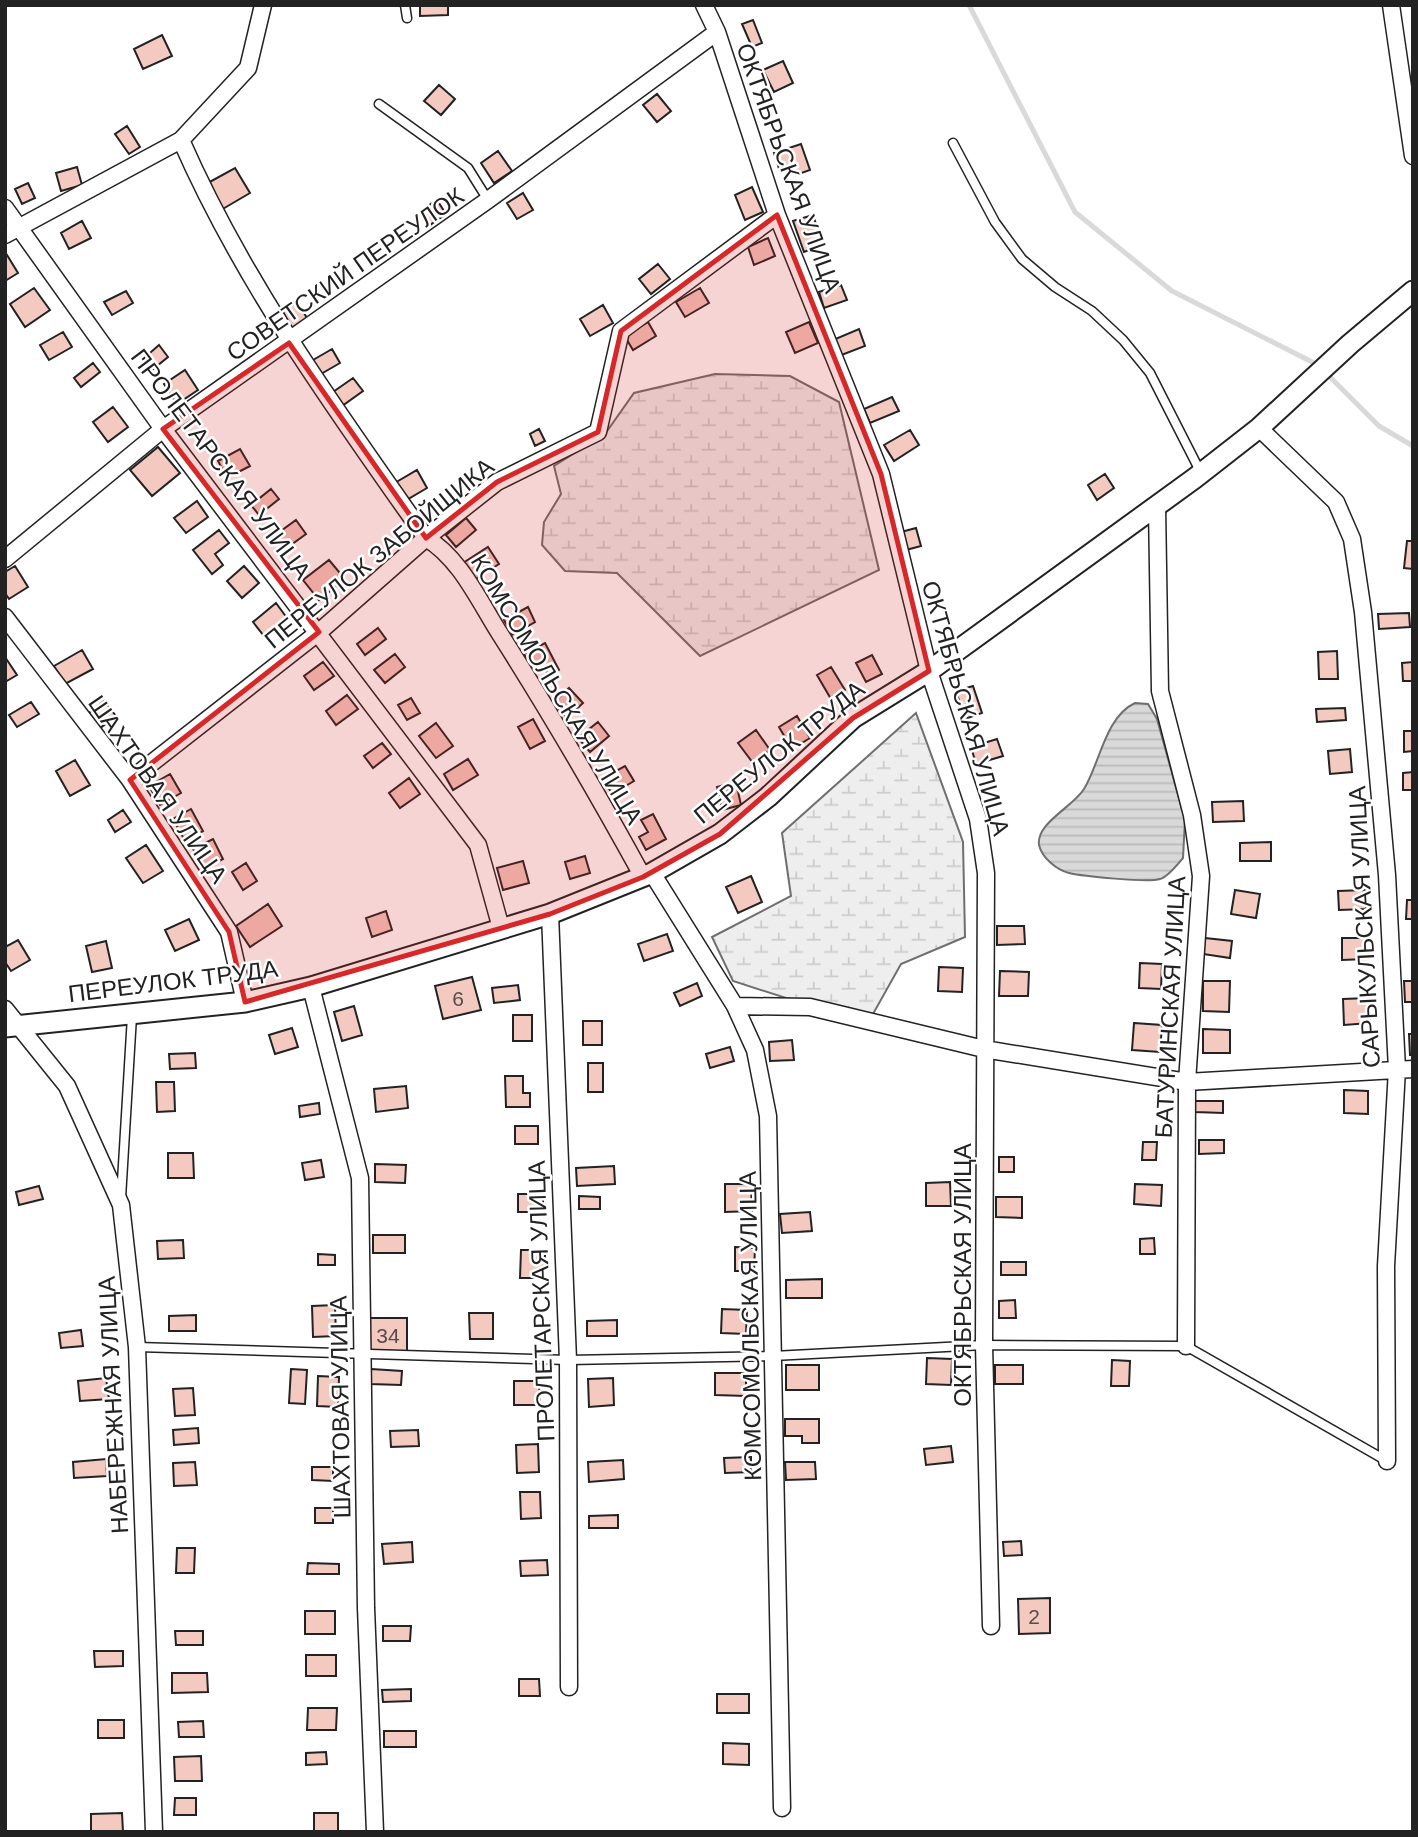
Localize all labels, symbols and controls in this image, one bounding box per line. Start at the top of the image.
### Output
street label: ОКТЯБРЬСКАЯ УЛИЦА [731,40,847,296]
street label: СОВЕТСКИЙ ПЕРЕУЛОК [221,182,469,366]
street label: ПРОЛЕТАРСКАЯ УЛИЦА [126,344,316,584]
street label: ПЕРЕУЛОК ЗАБОЙЩИКА [259,452,499,654]
street label: КОМСОМОЛЬСКАЯ УЛИЦА [466,549,648,829]
street label: ОКТЯБРЬСКАЯ УЛИЦА [917,578,1015,838]
street label: ПЕРЕУЛОК ТРУДА [688,675,870,829]
street label: ШАХТОВАЯ УЛИЦА [83,690,233,888]
street label: САРЫКУЛЬСКАЯ УЛИЦА [1343,785,1385,1069]
street label: БАТУРИНСКАЯ УЛИЦА [1150,875,1190,1139]
street label: ПЕРЕУЛОК ТРУДА [66,955,280,1007]
house number: 6 [452,987,464,1010]
street label: ОКТЯБРЬСКАЯ УЛИЦА [949,1143,976,1407]
street label: ПРОЛЕТАРСКАЯ УЛИЦА [523,1160,559,1442]
street label: КОМСОМОЛЬСКАЯ УЛИЦА [734,1171,766,1481]
street label: НАБЕРЕЖНАЯ УЛИЦА [93,1276,133,1534]
street label: ШАХТОВАЯ УЛИЦА [325,1295,355,1519]
house number: 34 [376,1324,400,1347]
house number: 2 [1028,1605,1040,1628]

